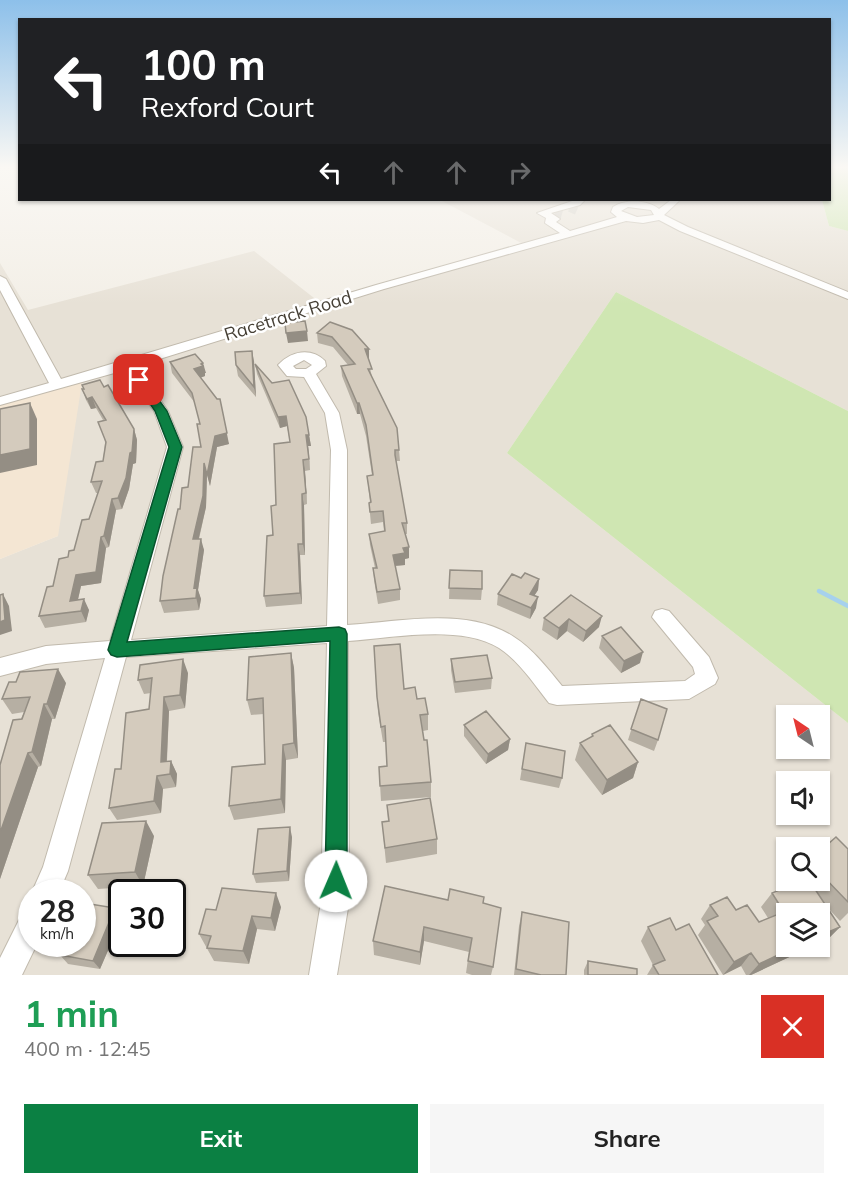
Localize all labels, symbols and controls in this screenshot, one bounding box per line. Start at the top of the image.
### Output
text: 100 m [141,38,266,91]
icon: left [42,42,120,120]
text: Rexford Court [141,90,314,124]
icon: left [314,156,347,189]
icon: ahead [377,156,410,189]
icon: ahead [440,156,473,189]
icon: right [503,156,536,189]
street label: Racetrack Road [221,285,354,346]
pin [113,354,164,405]
icon: arrive [122,363,155,396]
north arrow [776,705,830,759]
map controls [776,705,830,957]
button: sound [776,771,830,825]
button: search [776,837,830,891]
position arrow [304,849,368,913]
speed limit sign: 30 [108,879,186,957]
text: 28 [39,892,75,930]
button: layers [776,903,830,957]
text: km/h [40,924,74,943]
text: 1 min [24,991,119,1036]
button: close [761,995,824,1058]
text: 400 m · 12:45 [24,1036,150,1061]
button: Exit [24,1104,418,1173]
button: Share [430,1104,824,1173]

